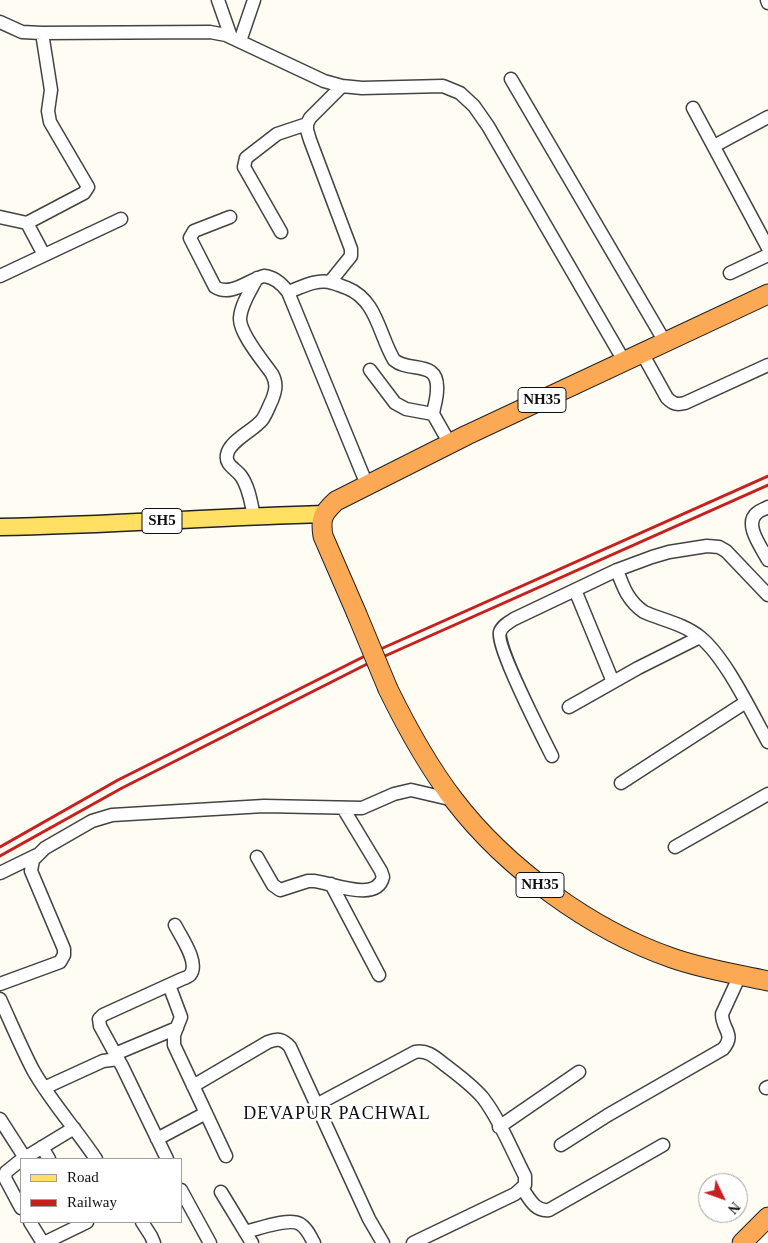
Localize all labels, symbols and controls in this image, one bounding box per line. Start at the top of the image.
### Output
road number: NH35 [518,388,566,412]
road number: SH5 [142,508,182,534]
road number: NH35 [516,872,564,898]
district label: DEVAPUR PACHWAL [241,1103,433,1125]
legend [20,1158,182,1223]
text: Road [67,1169,99,1185]
north arrow [698,1173,748,1223]
text: Railway [67,1194,117,1210]
text: N [725,1199,743,1216]

